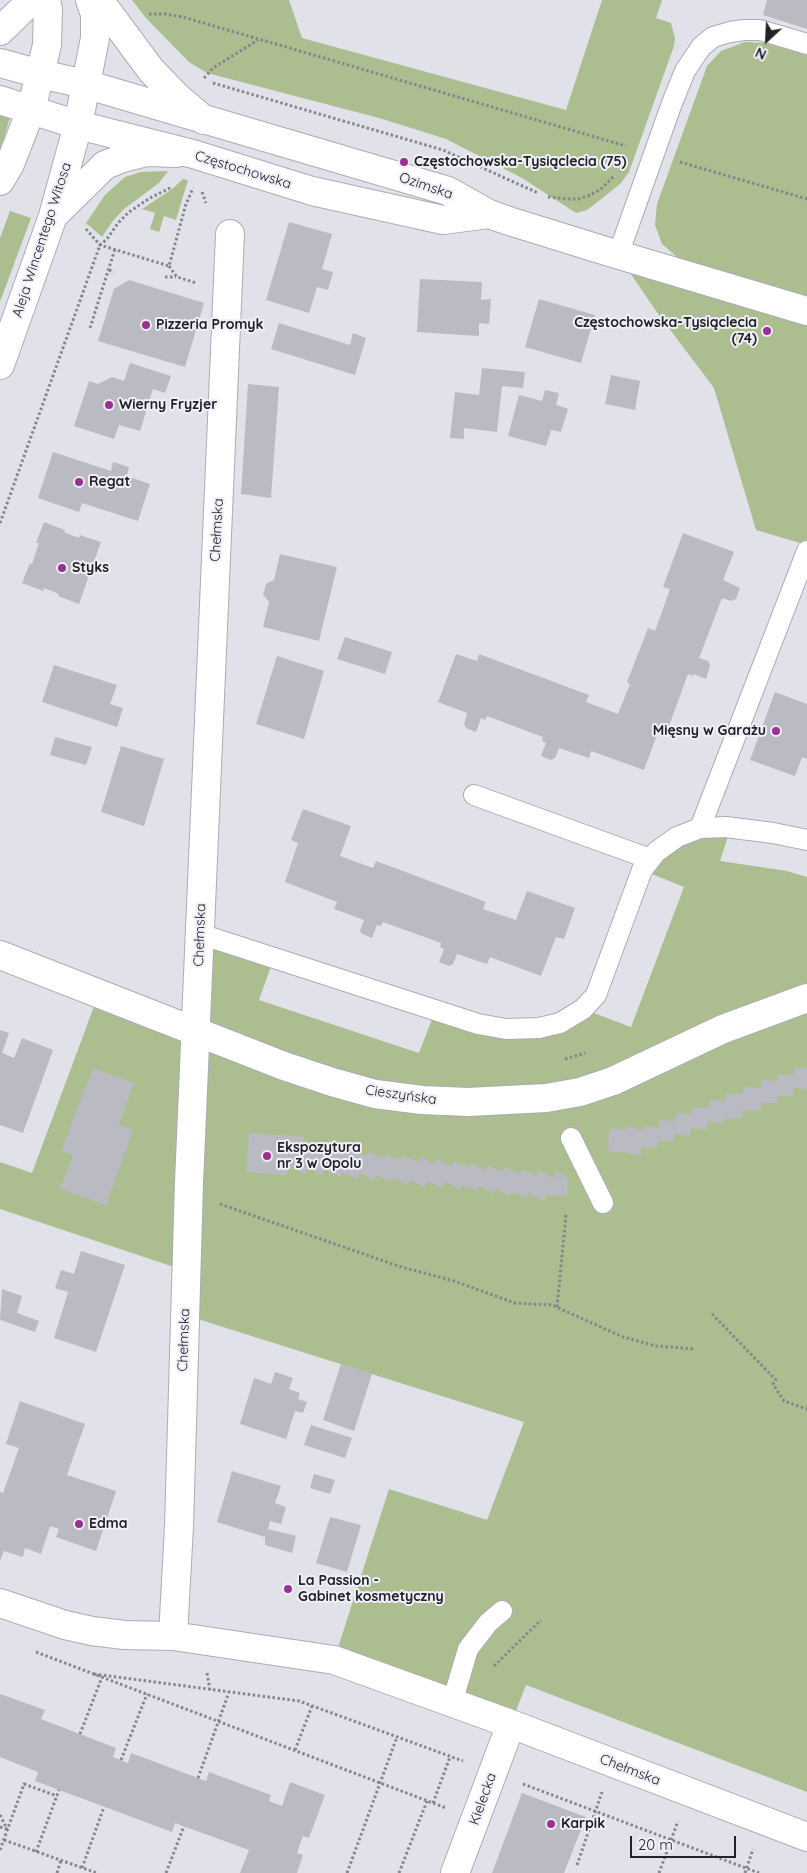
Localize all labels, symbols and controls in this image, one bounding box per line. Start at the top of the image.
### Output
north arrow [742,15,792,65]
text: N [752,43,769,64]
street label: Częstochowska [193,147,293,193]
place label: Częstochowska-Tysiąclecia (75) [414,154,626,170]
marker: Częstochowska-Tysiąclecia (75) [398,156,410,168]
street label: Aleja Wincentego Witosa [9,160,75,320]
street label: Ozimska [397,169,455,203]
place label: Częstochowska-Tysiąclecia (74) [574,315,757,348]
place label: Pizzeria Promyk [156,317,263,333]
marker: Pizzeria Promyk [140,319,152,331]
marker: Częstochowska-Tysiąclecia (74) [761,325,773,337]
place label: Wierny Fryzjer [119,397,217,413]
marker: Wierny Fryzjer [103,399,115,411]
place label: Regat [89,474,130,490]
marker: Regat [73,476,85,488]
street label: Chełmska [207,498,227,562]
place label: Styks [72,560,109,576]
marker: Styks [56,562,68,574]
place label: Mięsny w Garażu [653,723,766,739]
marker: Mięsny w Garażu [770,725,782,737]
street label: Chełmska [190,903,210,967]
street label: Cieszyńska [364,1082,438,1108]
place label: Ekspozytura nr 3 w Opolu [277,1140,362,1172]
marker: Ekspozytura nr 3 w Opolu [261,1150,273,1162]
street label: Chełmska [174,1308,194,1372]
place label: Edma [89,1516,127,1532]
marker: Edma [73,1518,85,1530]
place label: La Passion - Gabinet kosmetyczny [298,1573,444,1605]
marker: La Passion - Gabinet kosmetyczny [282,1583,294,1595]
street label: Chełmska [597,1751,663,1789]
street label: Kielecka [466,1771,500,1827]
place label: Karpik [561,1816,605,1832]
marker: Karpik [545,1818,557,1830]
scale bar [632,1826,738,1858]
text: 20 m [638,1835,673,1854]

